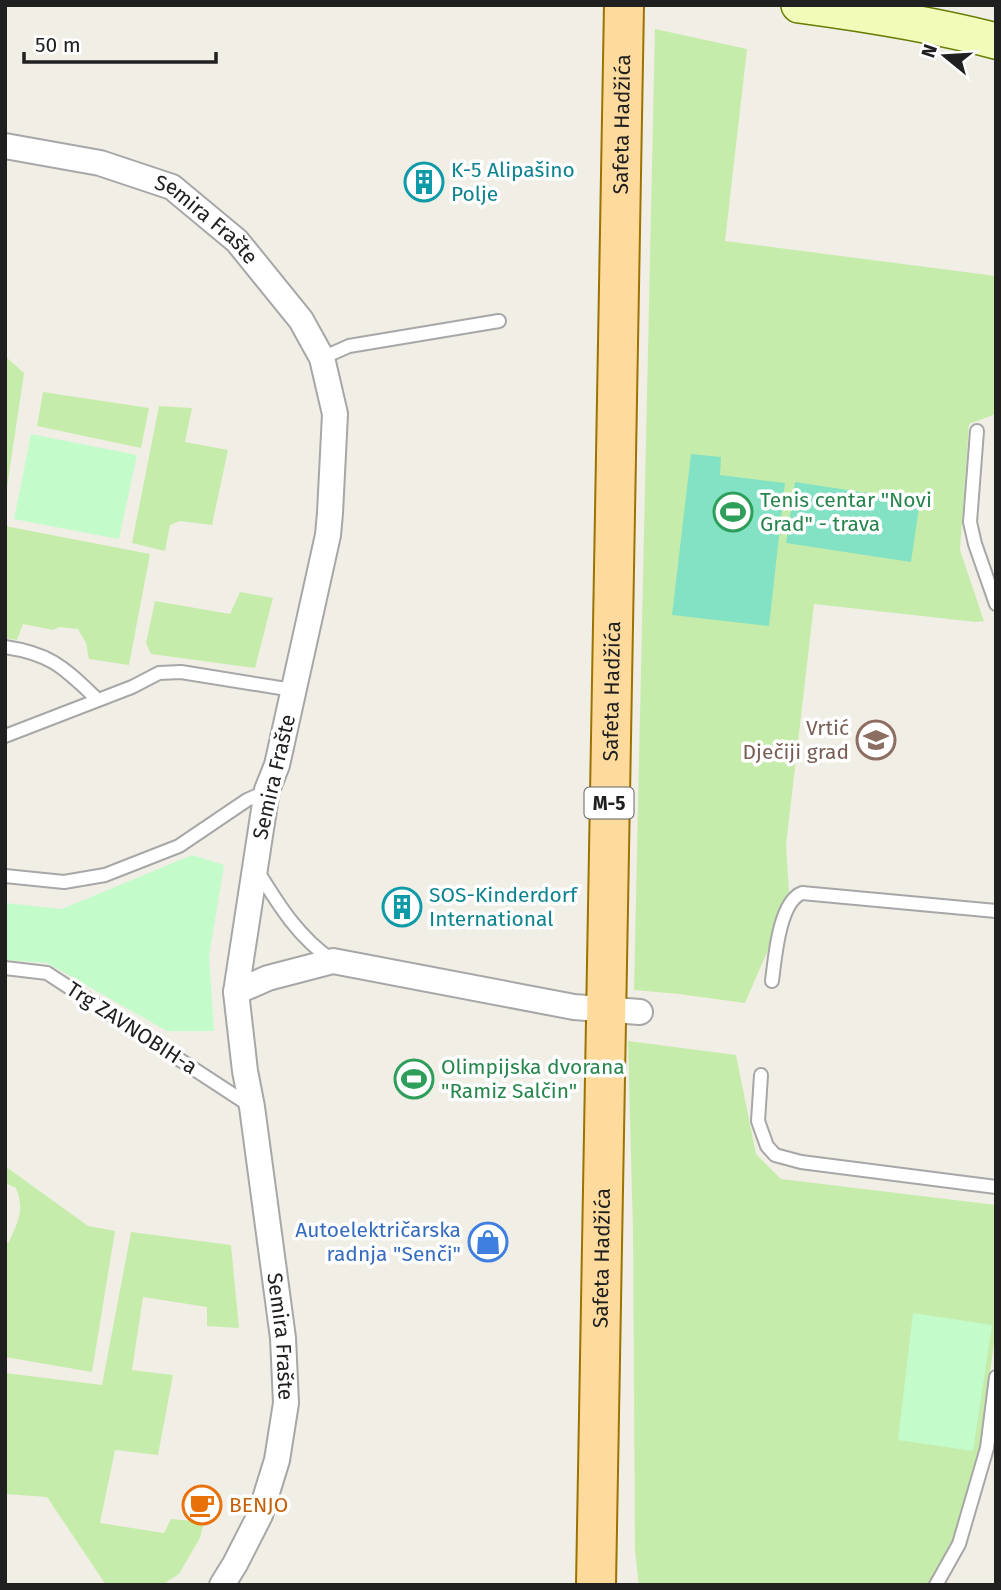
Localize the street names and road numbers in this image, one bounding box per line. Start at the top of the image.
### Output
street label: Safeta Hadžića [608,54,636,195]
street label: Semira Frašte [151,169,264,269]
street label: Safeta Hadžića [598,621,626,762]
street label: Semira Frašte [247,712,301,842]
road number: M-5 [584,788,634,818]
street label: Trg ZAVNOBIH-a [62,976,202,1080]
street label: Safeta Hadžića [588,1188,616,1328]
street label: Semira Frašte [261,1271,299,1401]

